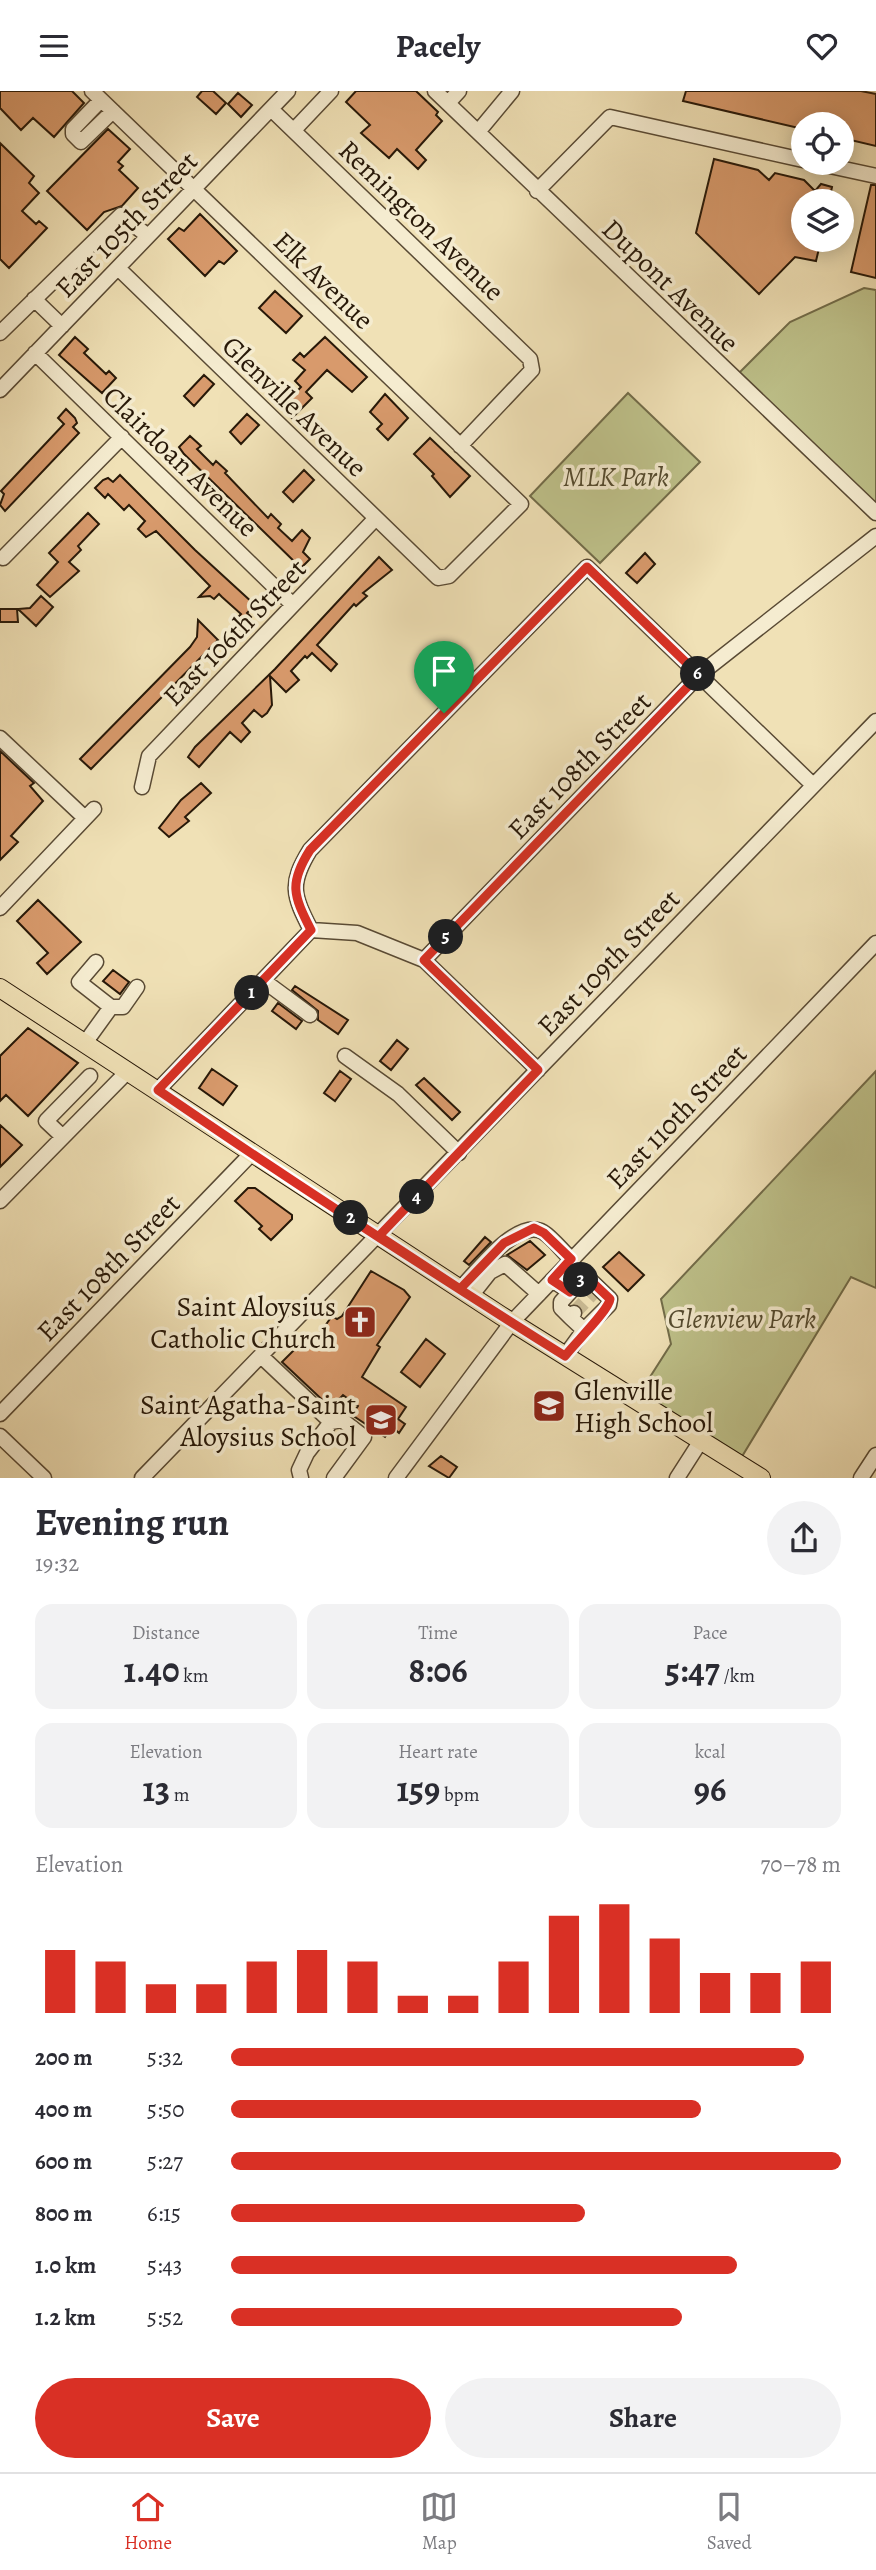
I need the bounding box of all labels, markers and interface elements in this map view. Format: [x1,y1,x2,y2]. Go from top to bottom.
text: Pacely [396,24,480,68]
icon: menu [35,27,73,65]
icon: heart [803,27,841,65]
map controls [791,112,854,252]
button: locate [791,112,854,175]
street label: Remington Avenue [330,132,512,310]
street label: East 105th Street [47,143,206,306]
button: layers [791,189,854,252]
street label: Dupont Avenue [593,211,747,361]
street label: Elk Avenue [265,223,382,338]
street label: Glenville Avenue [213,328,375,486]
street label: Clairdoan Avenue [94,378,266,546]
park label: MLK Park [563,458,669,496]
street label: East 106th Street [155,551,315,715]
pin [414,641,474,713]
icon: arrive [425,652,463,690]
pin: 6 [680,657,716,691]
text: 6 [693,660,702,686]
street label: East 108th Street [499,684,660,848]
street label: East 109th Street [529,881,689,1045]
pin: 5 [428,919,464,955]
text: 5 [441,923,450,949]
pin: 1 [234,975,270,1011]
text: 1 [248,979,255,1005]
street label: East 110th Street [598,1036,756,1197]
pin: 4 [400,1179,434,1215]
text: 4 [412,1183,421,1209]
street label: East 108th Street [28,1186,189,1350]
pin: 2 [334,1201,368,1235]
text: 2 [346,1204,355,1230]
pin: 3 [564,1263,598,1297]
text: 3 [576,1266,585,1292]
place label: Saint Aloysius Catholic Church [150,1288,336,1358]
park label: Glenview Park [668,1300,816,1338]
church icon: Saint Aloysius Catholic Church [341,1303,379,1341]
place label: Glenville High School [574,1372,713,1442]
place label: Saint Agatha-Saint Aloysius School [140,1386,356,1456]
school or university icon: Glenville High School [530,1387,568,1425]
school or university icon: Saint Agatha-Saint Aloysius School [362,1401,400,1439]
text: Evening run [35,1496,229,1548]
button: share [767,1501,841,1575]
text: 19:32 [35,1548,79,1579]
text: Distance [132,1620,200,1646]
text: Time [418,1620,458,1646]
text: Pace [692,1620,728,1646]
text: 1.40 [123,1646,180,1694]
text: 8:06 [408,1646,468,1694]
text: 5:47 [665,1646,720,1694]
text: km [180,1663,209,1689]
text: /km [720,1663,755,1689]
text: Elevation [130,1739,202,1765]
text: Heart rate [398,1739,478,1765]
text: kcal [695,1739,725,1765]
text: 13 [142,1765,170,1813]
text: 159 [397,1765,440,1813]
text: 96 [694,1765,726,1813]
text: m [170,1782,190,1808]
text: bpm [440,1782,479,1808]
text: Elevation [35,1849,123,1880]
text: 70–78 m [761,1849,841,1880]
text: 200 m [35,2042,93,2073]
text: 5:32 [147,2042,183,2073]
text: 400 m [35,2094,92,2125]
text: 5:50 [147,2094,185,2125]
text: 600 m [35,2146,92,2177]
text: 5:27 [147,2146,183,2177]
text: 800 m [35,2198,92,2229]
text: 6:15 [147,2198,181,2229]
text: 1.0 km [35,2250,96,2281]
text: 5:43 [147,2250,182,2281]
text: 1.2 km [35,2302,96,2333]
text: 5:52 [147,2302,183,2333]
button: Save [35,2378,431,2458]
button: Share [445,2378,841,2458]
tab: Home [124,2488,172,2556]
tab: Map [420,2488,458,2556]
tab: Saved [707,2488,752,2556]

